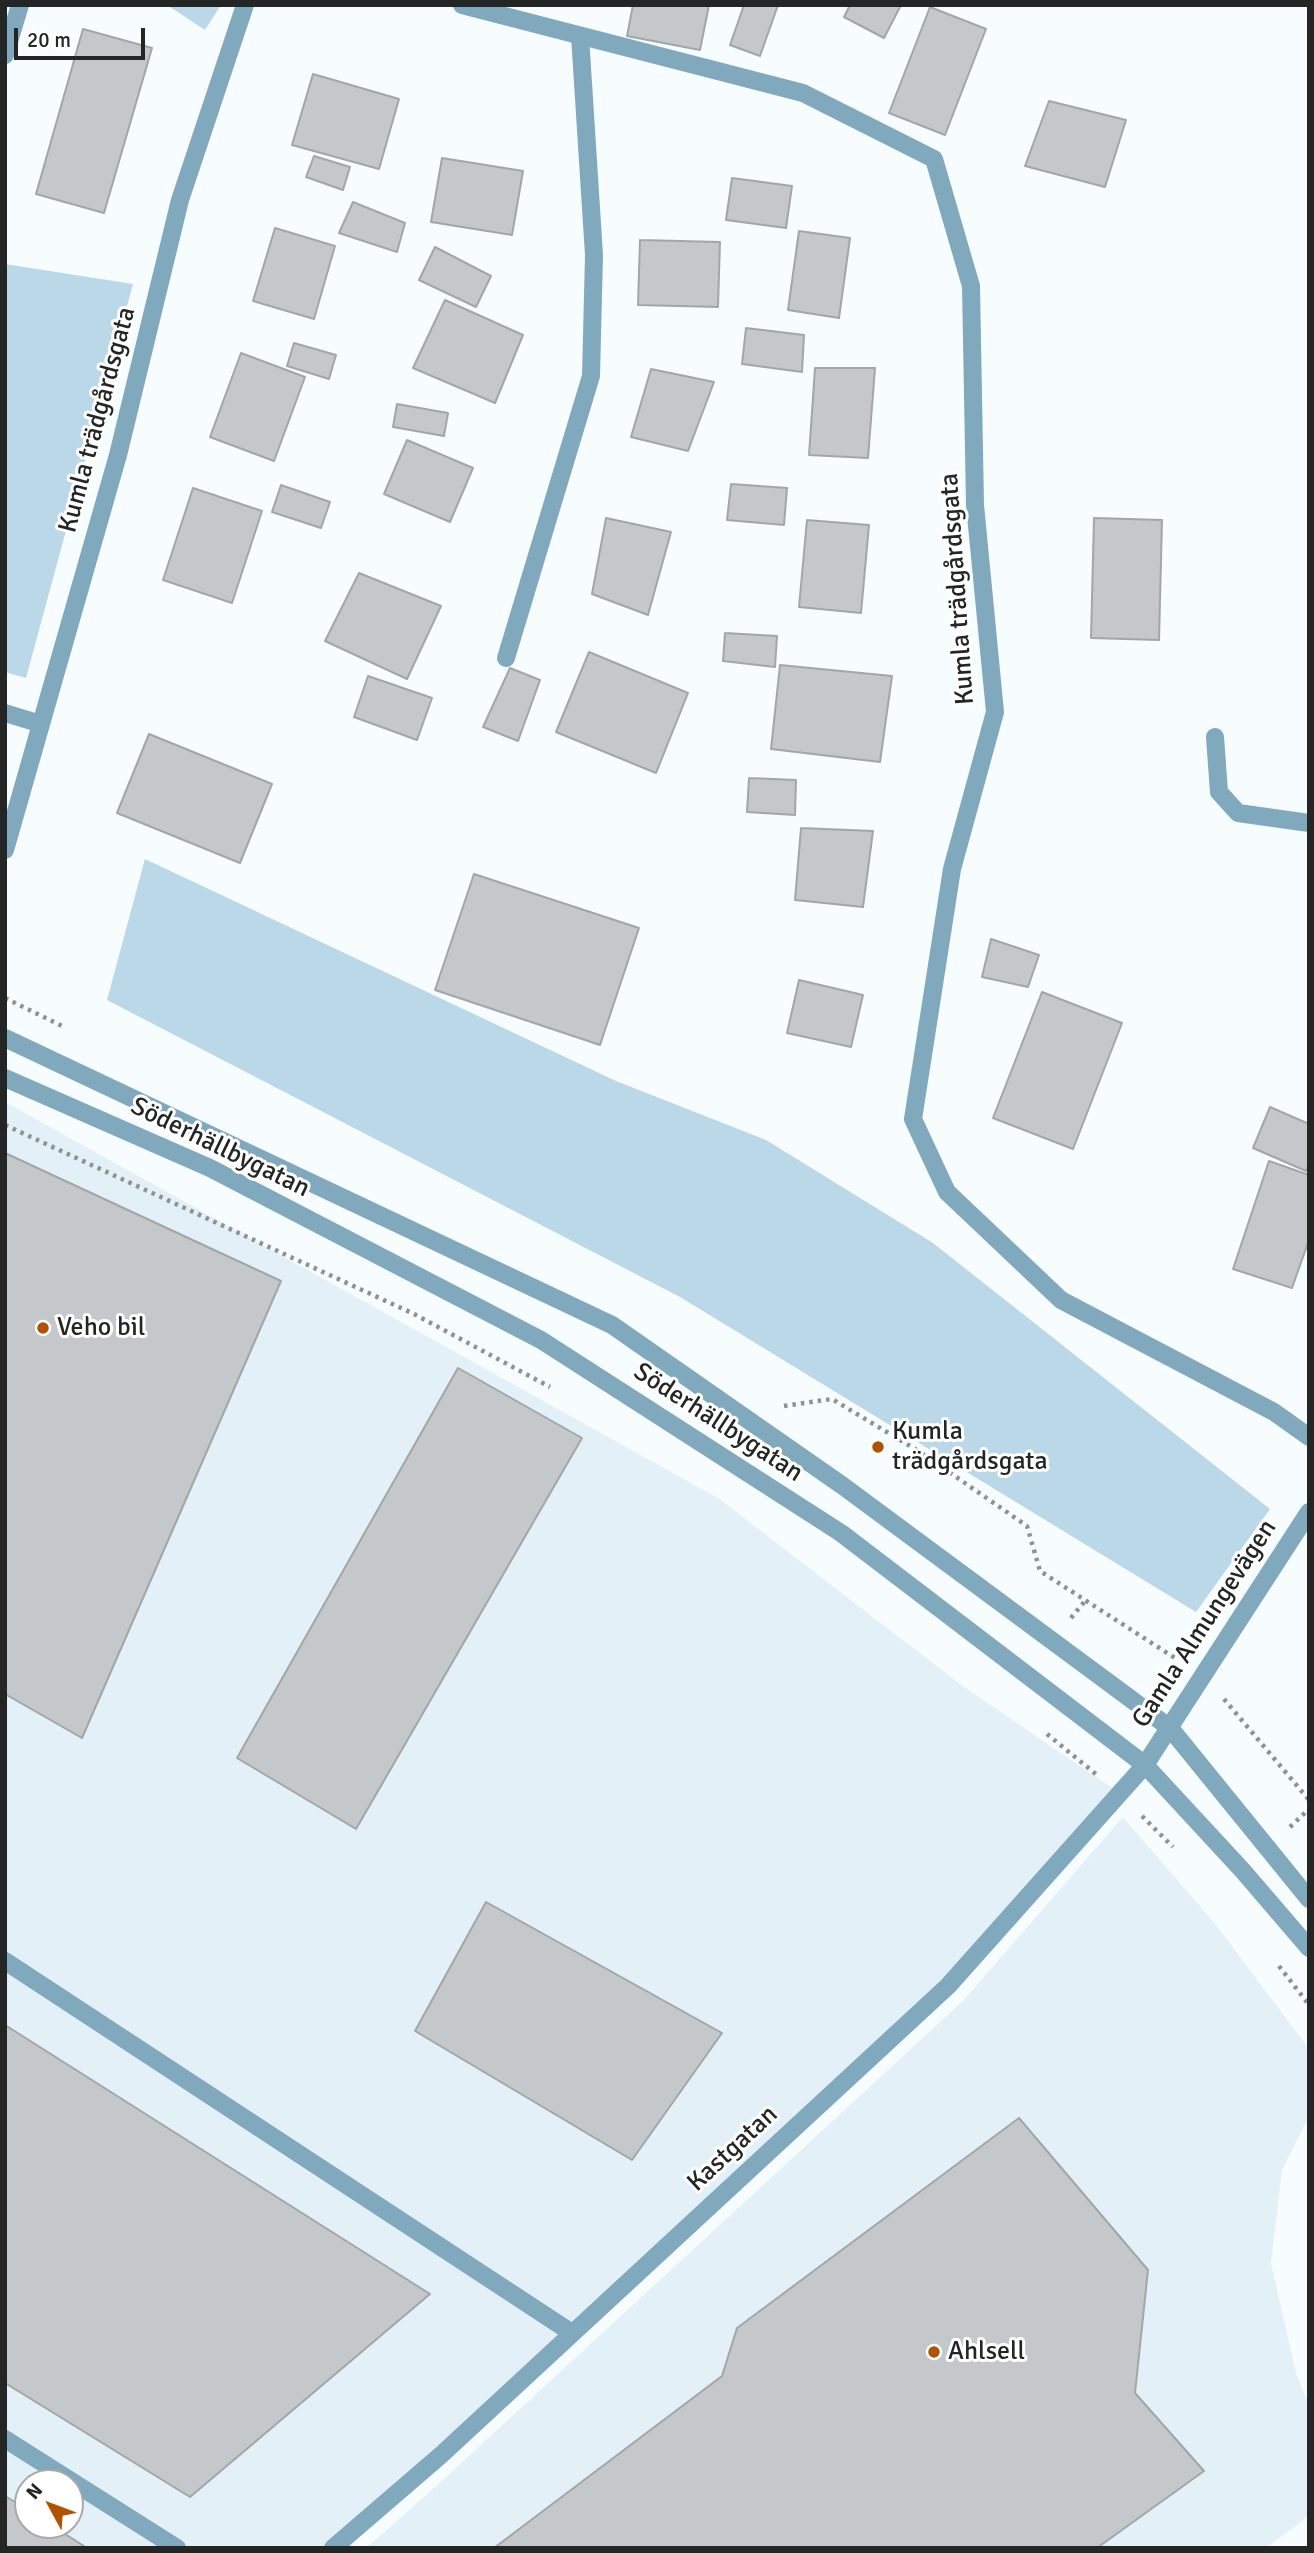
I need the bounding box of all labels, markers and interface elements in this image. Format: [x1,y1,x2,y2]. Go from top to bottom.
scale bar [18,14,149,58]
text: 20 m [27,27,71,53]
street label: Kumla trädgårdsgata [53,304,143,536]
street label: Kumla trädgårdsgata [934,472,982,706]
street label: Söderhällbygatan [125,1091,315,1205]
place label: Veho bil [57,1312,145,1344]
marker: Veho bil [35,1320,51,1336]
street label: Söderhällbygatan [628,1357,808,1489]
place label: Kumla trädgårdsgata [892,1416,1048,1478]
marker: Kumla trädgårdsgata [870,1439,886,1455]
street label: Gamla Almungevägen [1126,1514,1284,1734]
street label: Kastgatan [681,2099,785,2199]
place label: Ahlsell [948,2336,1025,2368]
marker: Ahlsell [926,2344,942,2360]
north arrow [14,2469,84,2539]
text: N [21,2479,48,2504]

